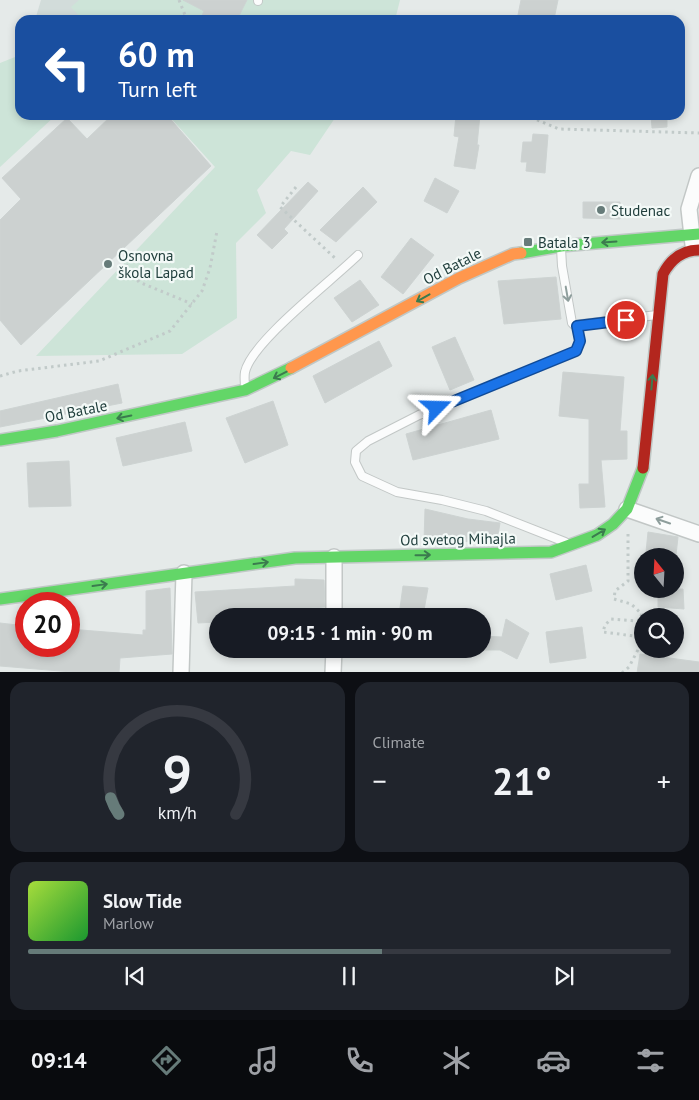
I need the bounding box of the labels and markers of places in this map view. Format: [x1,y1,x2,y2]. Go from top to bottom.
place label: Studenac [611,201,670,220]
marker: Studenac [595,204,607,216]
place label: Batala 3 [538,233,591,252]
marker: Batala 3 [522,236,534,248]
place label: Osnovna škola Lapad [118,246,194,282]
marker: Osnovna škola Lapad [102,258,114,270]
pin [605,299,647,341]

